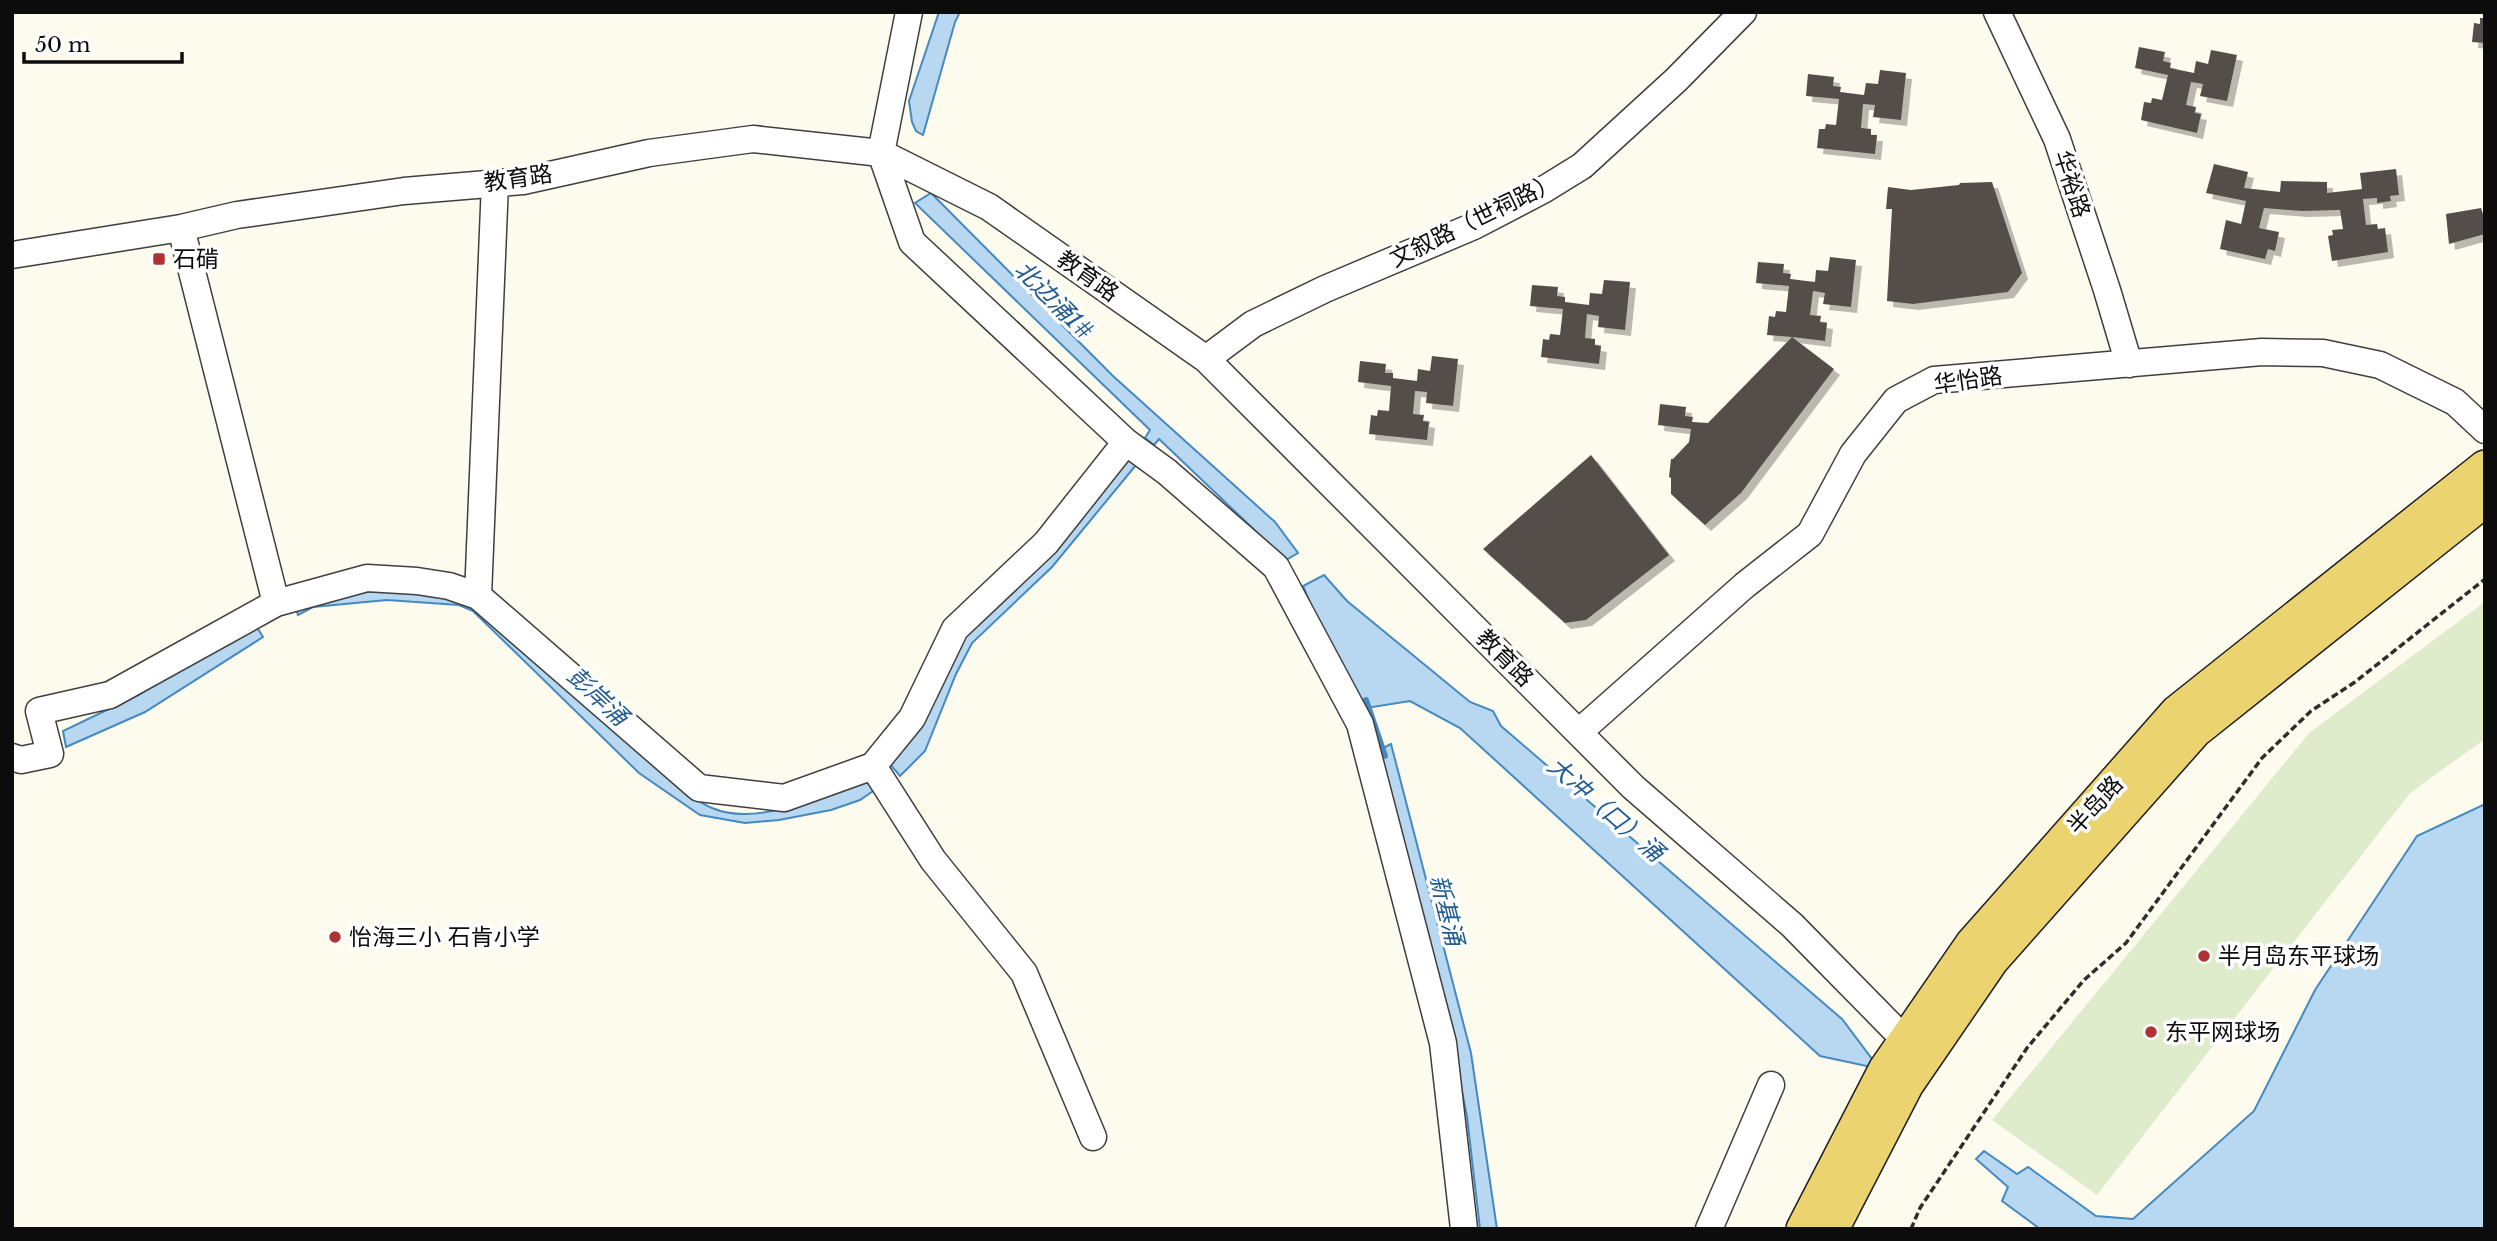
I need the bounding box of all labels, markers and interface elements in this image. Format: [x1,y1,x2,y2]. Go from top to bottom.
scale bar [24,21,182,65]
text: 50 m [35,32,91,58]
street label: 华裕路 [2048,147,2096,221]
street label: 教育路 [482,159,554,197]
street label: 文叙路（世祠路） [1385,167,1563,273]
place label: 石𬒔 [173,245,219,273]
street label: 教育路 [1052,245,1124,307]
marker: 石𬒔 [151,251,167,267]
water label: 北边涌1# [1009,255,1099,345]
street label: 华怡路 [1932,361,2004,399]
street label: 教育路 [1471,624,1539,692]
water label: 彭岸涌 [562,661,636,733]
water label: 大冲（口）涌 [1542,751,1672,869]
street label: 半岛路 [2062,770,2128,840]
water label: 新基涌 [1424,872,1471,951]
place label: 怡海三小 石肯小学 [349,923,540,951]
marker: 怡海三小 石肯小学 [327,929,343,945]
place label: 半月岛东平球场 [2218,942,2379,970]
marker: 半月岛东平球场 [2196,948,2212,964]
place label: 东平网球场 [2165,1018,2280,1046]
marker: 东平网球场 [2143,1024,2159,1040]

